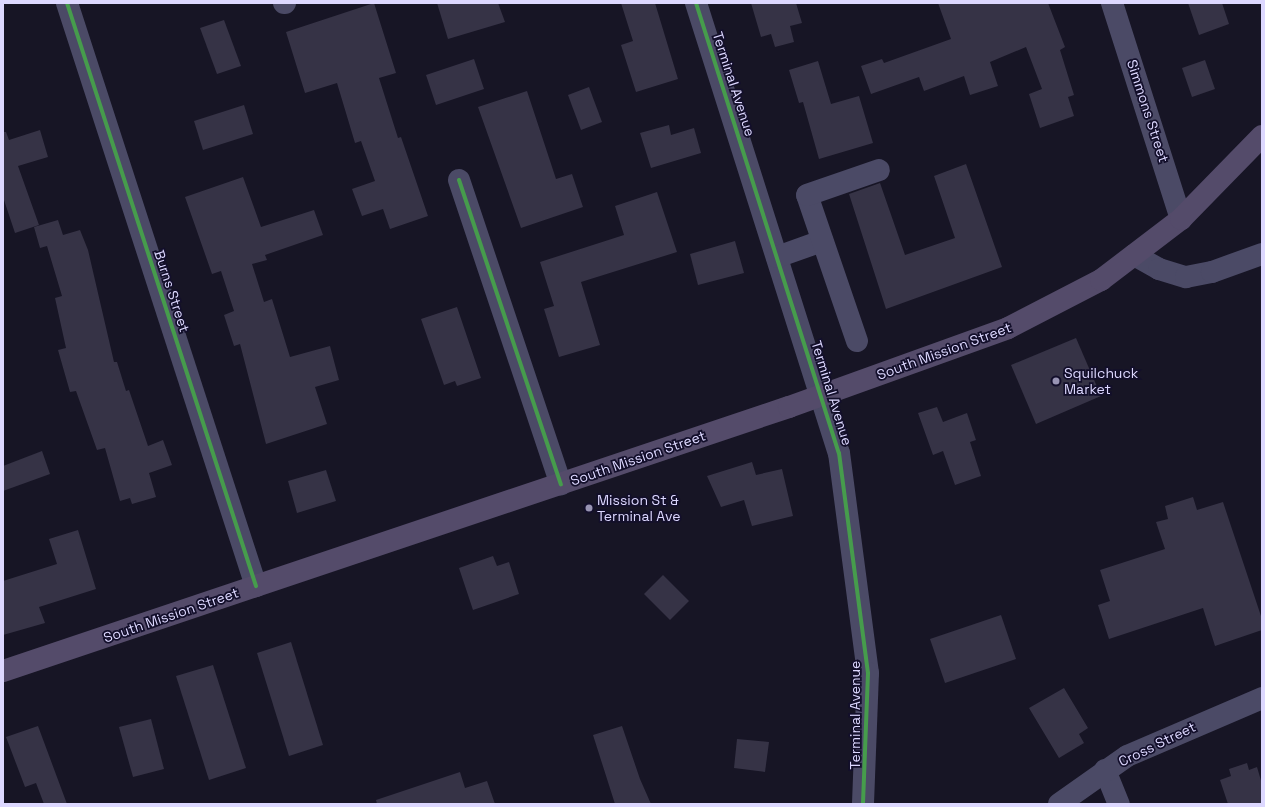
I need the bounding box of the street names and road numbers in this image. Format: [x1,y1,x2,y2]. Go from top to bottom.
street label: Terminal Avenue [709,30,759,138]
street label: Simmons Street [1123,57,1173,165]
street label: Burns Street [151,248,193,334]
street label: South Mission Street [875,319,1013,383]
street label: Terminal Avenue [808,338,856,448]
street label: South Mission Street [568,427,708,489]
street label: South Mission Street [101,584,241,646]
street label: Terminal Avenue [847,661,863,769]
street label: Cross Street [1116,718,1198,770]

